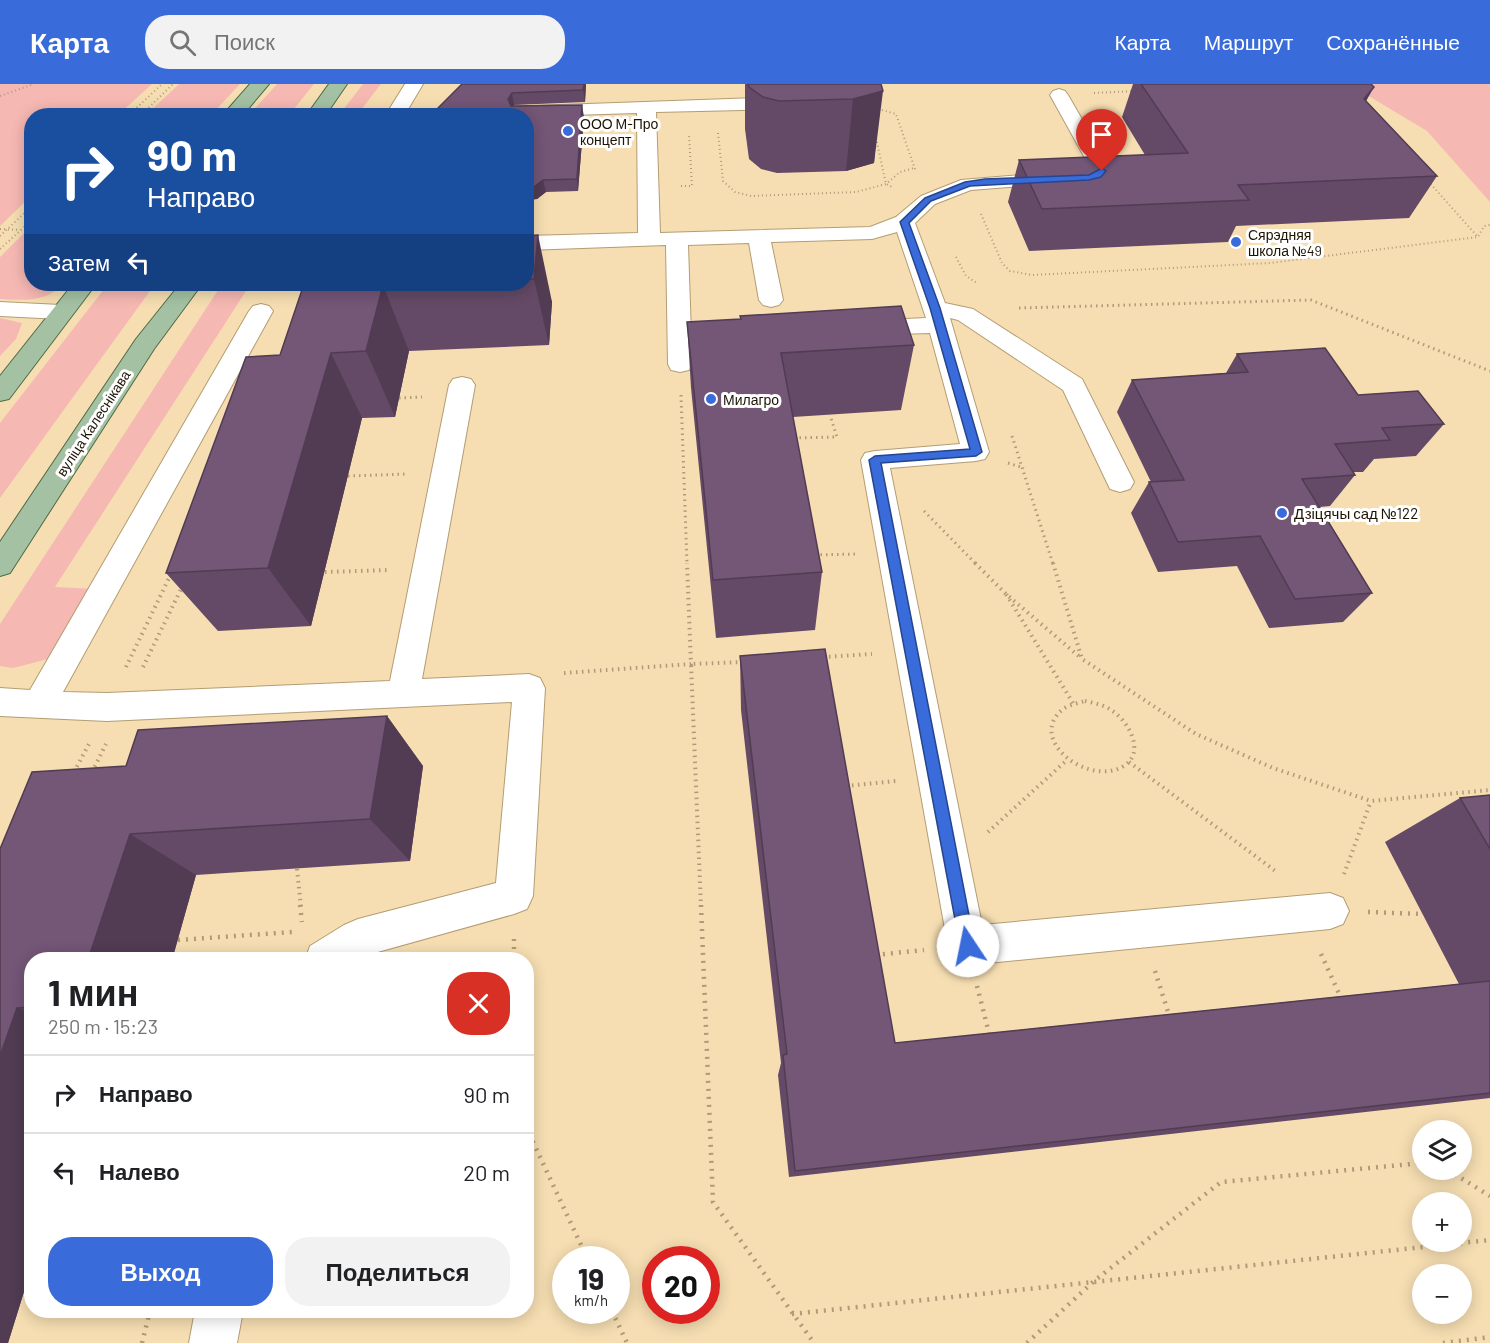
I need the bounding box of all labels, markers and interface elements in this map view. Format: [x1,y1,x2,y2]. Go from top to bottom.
search box [145,15,565,69]
text: Карта [30,25,109,59]
icon: search [166,26,199,59]
text: Поиск [214,28,275,54]
text: Карта [1115,29,1171,54]
text: Маршрут [1204,29,1293,54]
text: Сохранённые [1326,29,1460,54]
pin [1076,109,1127,171]
place label: ООО М-Про концепт [580,115,658,148]
icon: arrive [1085,118,1118,151]
marker: ООО М-Про концепт [561,124,575,138]
text: 90 m [147,129,237,179]
icon: right [48,132,126,210]
text: Направо [147,180,255,212]
place label: Сярэдняя школа №49 [1248,226,1322,259]
marker: Сярэдняя школа №49 [1229,235,1243,249]
icon: left [122,246,155,279]
text: Затем [48,249,110,275]
street label: вуліца Калеснікава [52,367,134,479]
place label: Милагро [723,391,779,408]
marker: Милагро [704,392,718,406]
place label: Дзіцячы сад №122 [1294,504,1418,522]
marker: Дзіцячы сад №122 [1275,506,1289,520]
position arrow [936,914,1000,978]
text: 1 мин [48,970,138,1013]
button: close [447,972,510,1035]
text: 250 m · 15:23 [48,1014,158,1038]
icon: right [48,1078,81,1111]
text: Направо [99,1080,193,1106]
text: 90 m [464,1081,510,1107]
map controls [1412,1120,1472,1324]
button: layers [1412,1120,1472,1180]
icon: left [48,1156,81,1189]
text: Налево [99,1158,180,1184]
text: 20 m [463,1159,510,1185]
button: + [1412,1192,1472,1252]
button: Выход [48,1237,273,1306]
button: Поделиться [285,1237,510,1306]
speed limit sign: 20 [642,1246,720,1324]
text: 19 [578,1260,604,1296]
button: − [1412,1264,1472,1324]
text: km/h [574,1291,608,1309]

